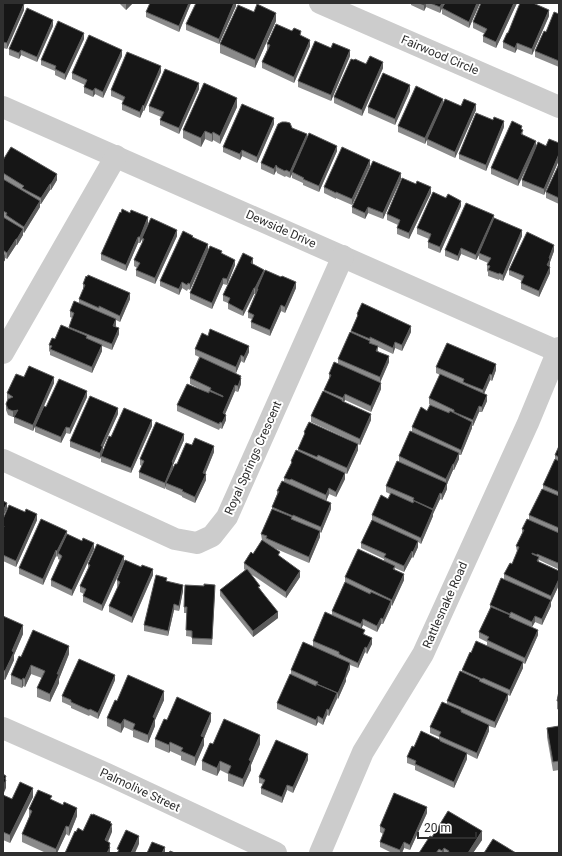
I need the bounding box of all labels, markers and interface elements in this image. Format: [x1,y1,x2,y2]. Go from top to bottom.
street label: Fairwood Circle [399,32,481,78]
street label: Dewside Drive [244,207,318,251]
street label: Royal Springs Crescent [222,399,284,517]
street label: Rattlesnake Road [420,560,470,650]
street label: Palmolive Street [98,765,182,815]
scale bar [418,814,476,840]
text: 20 m [424,821,451,835]

